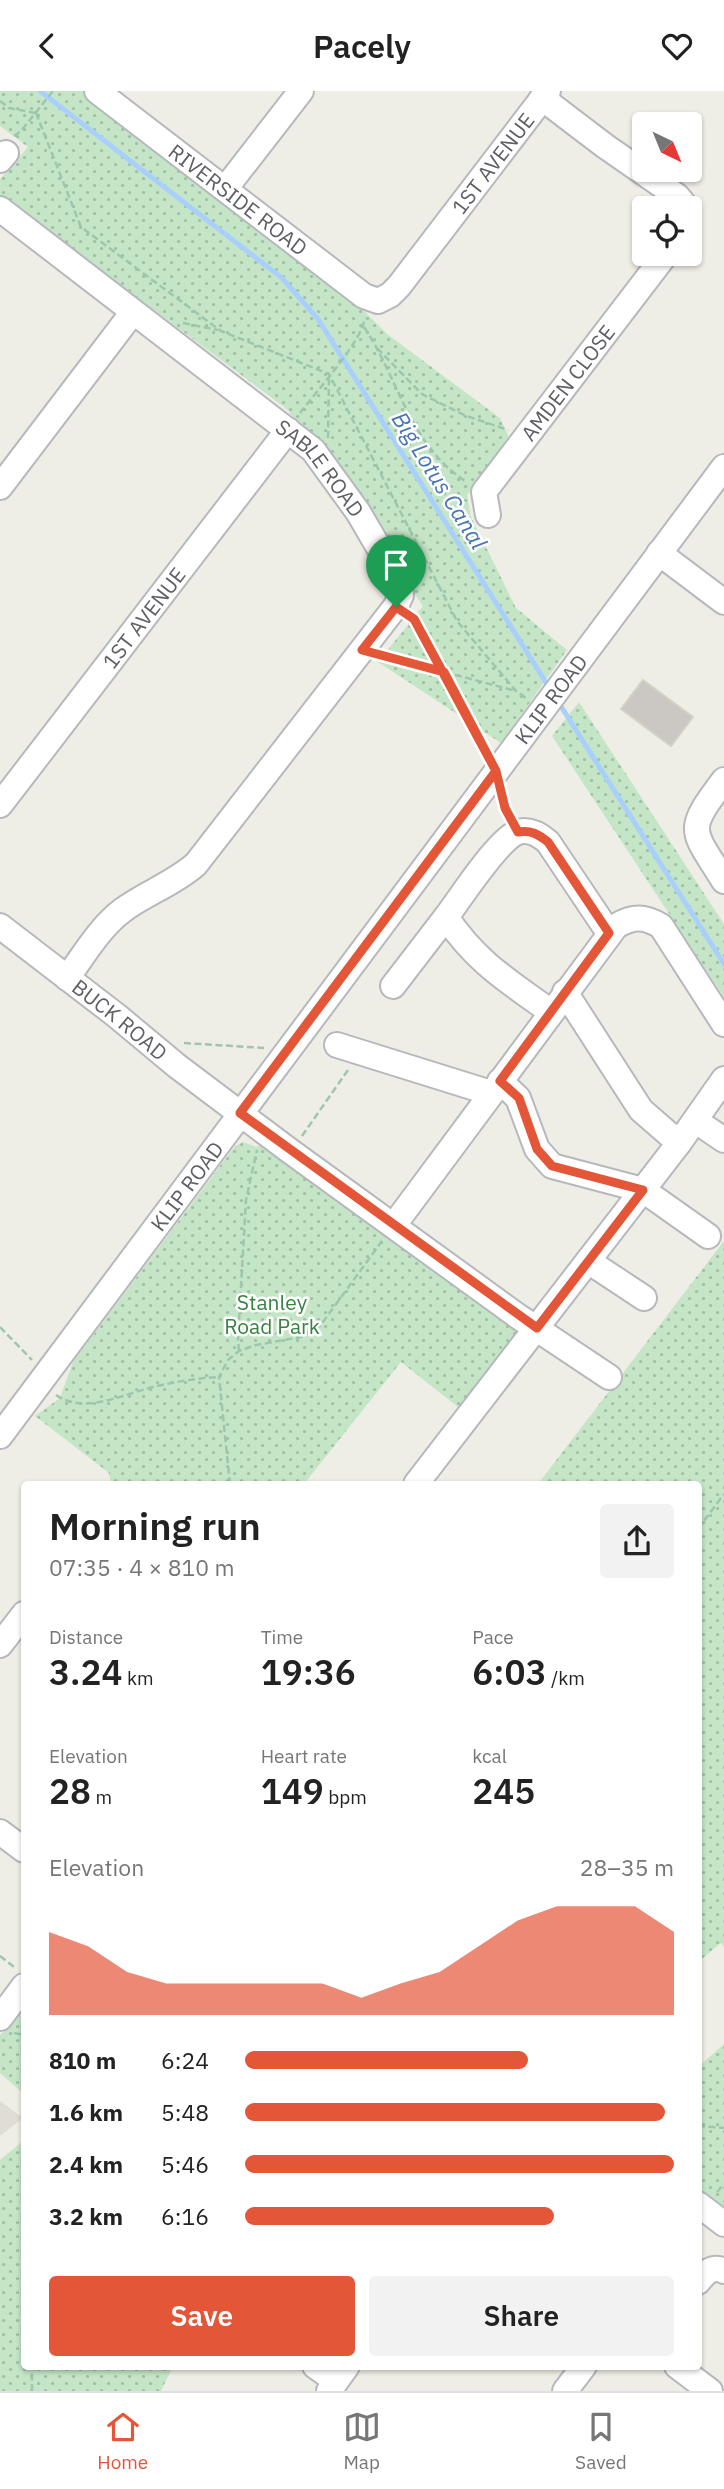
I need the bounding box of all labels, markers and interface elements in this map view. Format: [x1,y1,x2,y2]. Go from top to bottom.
text: Pacely [313,25,411,67]
icon: back [28,27,66,65]
icon: heart [658,27,696,65]
street label: 1ST AVENUE [445,107,540,220]
north arrow [632,112,702,182]
map controls [632,112,702,266]
street label: RIVERSIDE ROAD [163,137,313,262]
button: locate [632,196,702,266]
street label: AMDEN CLOSE [514,319,621,446]
water label: Big Lotus Canal [386,405,495,555]
street label: SABLE ROAD [270,413,371,522]
pin [366,535,426,607]
icon: arrive [377,546,415,584]
street label: 1ST AVENUE [96,561,192,674]
street label: KLIP ROAD [508,648,593,750]
street label: BUCK ROAD [66,973,173,1066]
street label: KLIP ROAD [144,1135,229,1237]
park label: Stanley Road Park [224,1288,320,1340]
text: Morning run [49,1501,261,1550]
button: share [600,1504,674,1578]
text: 07:35 · 4 × 810 m [49,1552,235,1582]
text: Distance [49,1625,123,1649]
text: Time [261,1625,303,1649]
text: Pace [472,1625,514,1649]
text: 3.24 [49,1649,122,1695]
text: 19:36 [261,1649,356,1695]
text: 6:03 [472,1649,547,1695]
text: km [122,1666,154,1690]
text: /km [547,1666,585,1690]
text: Elevation [49,1744,128,1768]
text: Heart rate [261,1744,347,1768]
text: kcal [472,1744,507,1768]
text: 28 [49,1768,91,1814]
text: 149 [261,1768,324,1814]
text: 245 [472,1768,535,1814]
text: m [91,1785,112,1809]
text: bpm [324,1785,367,1809]
text: Elevation [49,1852,144,1882]
text: 28–35 m [580,1852,674,1882]
text: 810 m [49,2045,116,2075]
text: 6:24 [161,2045,209,2075]
text: 1.6 km [49,2097,123,2127]
text: 5:48 [161,2097,209,2127]
text: 2.4 km [49,2149,123,2179]
text: 5:46 [161,2149,209,2179]
text: 3.2 km [49,2201,123,2231]
text: 6:16 [161,2201,209,2231]
button: Save [49,2276,355,2356]
button: Share [369,2276,674,2356]
tab: Home [97,2408,148,2474]
tab: Map [343,2408,381,2474]
tab: Saved [575,2408,627,2474]

